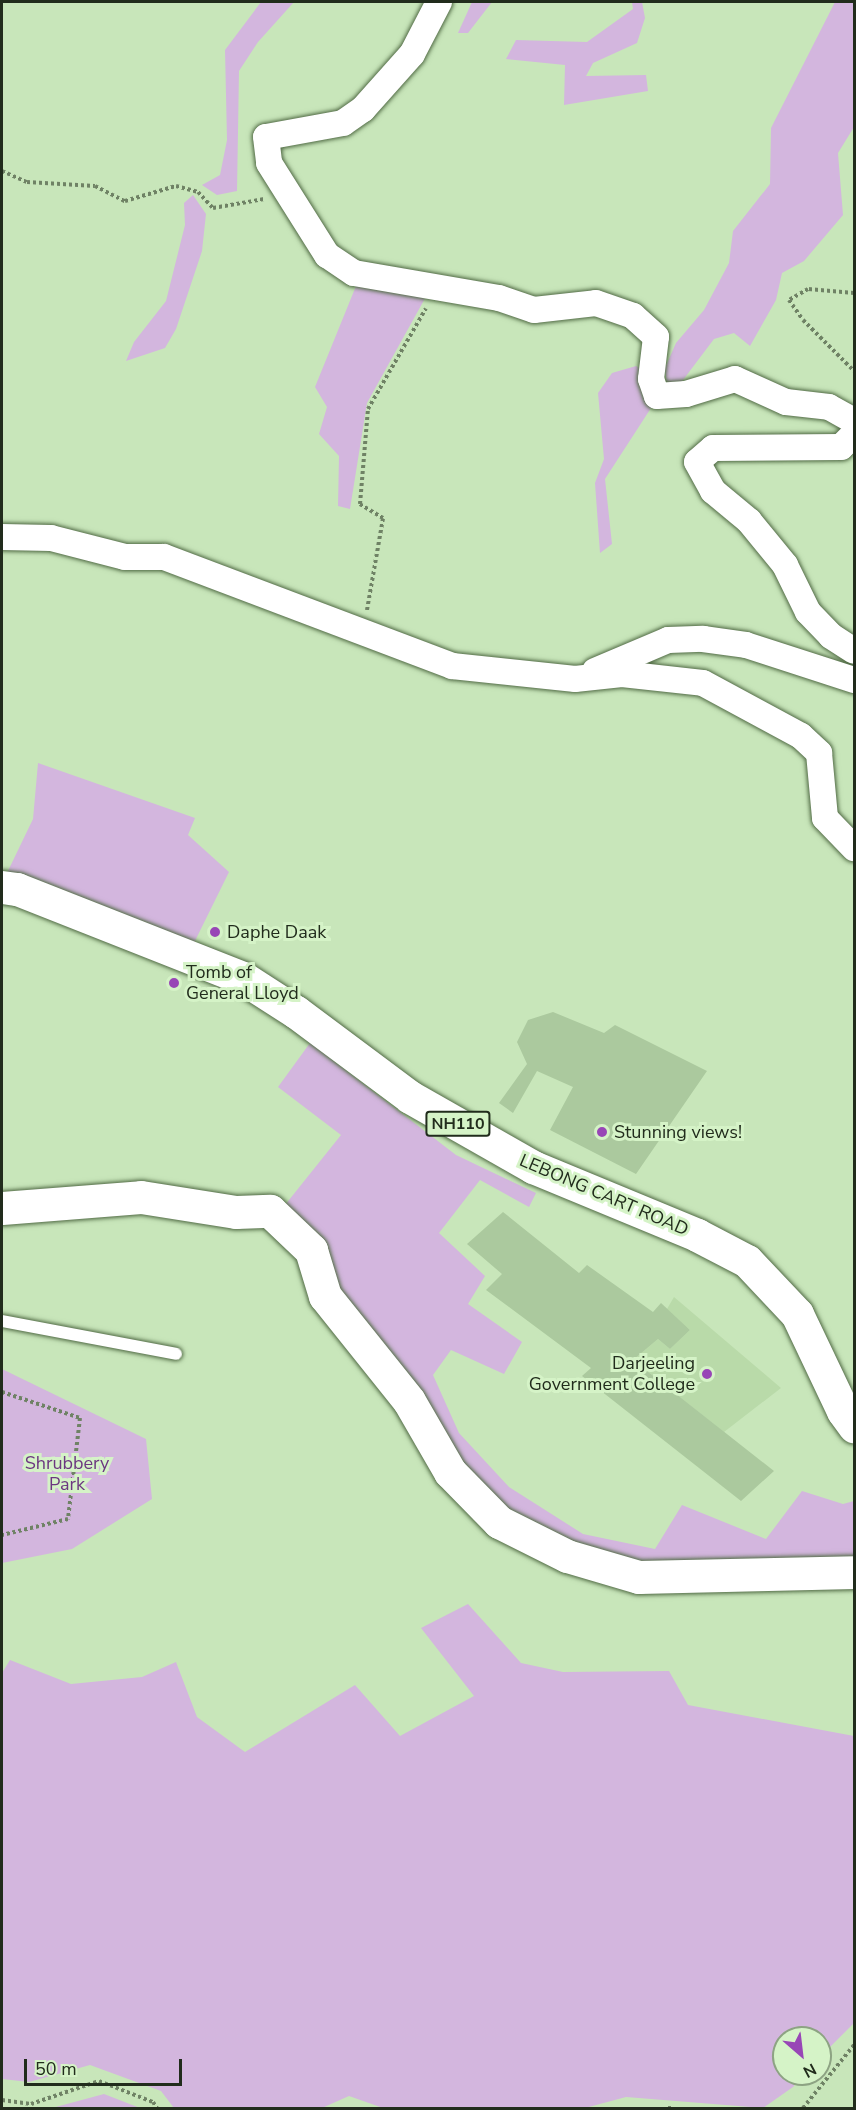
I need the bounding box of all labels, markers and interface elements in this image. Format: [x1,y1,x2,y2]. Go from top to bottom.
place label: Daphe Daak [227,921,326,943]
marker: Daphe Daak [208,925,222,939]
place label: Tomb of General Lloyd [186,962,299,1004]
marker: Tomb of General Lloyd [167,976,181,990]
road number: NH110 [425,1111,491,1137]
place label: Stunning views! [614,1121,742,1143]
marker: Stunning views! [595,1125,609,1139]
street label: LEBONG CART ROAD [516,1150,692,1240]
place label: Darjeeling Government College [529,1353,695,1396]
marker: Darjeeling Government College [700,1367,714,1381]
park label: Shrubbery Park [25,1453,109,1496]
north arrow [772,2026,832,2086]
scale bar [27,2047,184,2085]
text: 50 m [35,2057,77,2081]
text: N [799,2058,820,2083]

